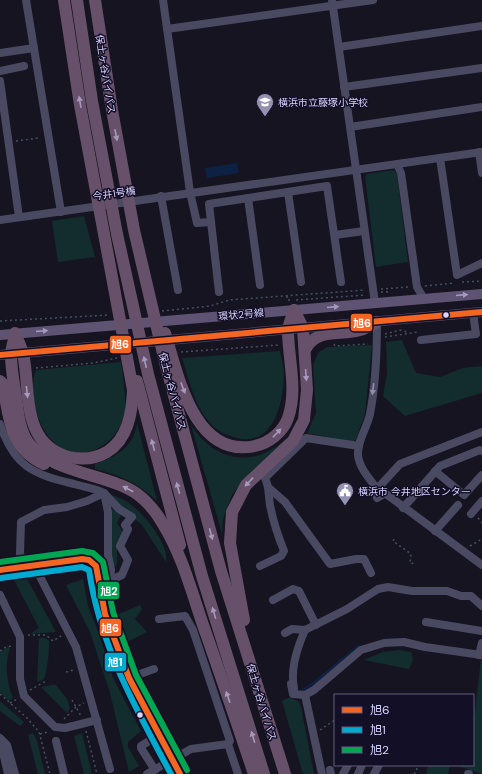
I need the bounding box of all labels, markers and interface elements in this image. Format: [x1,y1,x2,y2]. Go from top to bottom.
street label: 保土ヶ谷バイパス [93,34,118,115]
school or university icon: 横浜市立藤塚小学校 [255,92,275,117]
one-way arrow [76,95,82,108]
place label: 横浜市立藤塚小学校 [278,96,368,109]
one-way arrow [114,129,120,141]
street label: 今井1号橋 [92,184,136,203]
one-way arrow [456,292,468,299]
one-way arrow [327,303,339,310]
street label: 環状2号線 [218,306,264,323]
unlabelled marker [441,310,451,320]
line badge: 旭6 [350,313,373,332]
text: 旭6 [353,316,371,330]
one-way arrow [36,328,48,335]
line badge: 旭6 [109,335,132,354]
text: 旭6 [111,337,129,351]
street label: 保土ヶ谷バイパス [156,351,189,431]
one-way arrow [142,356,148,368]
one-way arrow [303,369,310,381]
one-way arrow [181,382,187,394]
one-way arrow [370,383,377,395]
one-way arrow [24,386,30,398]
one-way arrow [272,428,282,438]
one-way arrow [150,439,156,451]
one-way arrow [245,477,254,487]
public building icon: 横浜市 今井地区センター [335,481,355,506]
one-way arrow [175,482,181,494]
place label: 横浜市 今井地区センター [358,485,471,498]
one-way arrow [122,486,134,492]
one-way arrow [209,528,215,540]
line badge: 旭2 [97,581,120,600]
text: 旭2 [100,584,118,598]
one-way arrow [211,606,217,618]
line badge: 旭6 [99,618,122,637]
text: 旭6 [101,621,119,635]
line badge: 旭1 [104,652,127,672]
text: 旭1 [107,655,123,669]
street label: 保土ヶ谷バイパス [244,662,279,742]
one-way arrow [225,691,231,703]
legend [334,694,474,766]
text: 旭6 [370,702,390,718]
unlabelled marker [135,710,145,720]
text: 旭1 [370,722,386,738]
one-way arrow [249,730,255,742]
text: 旭2 [370,742,389,758]

